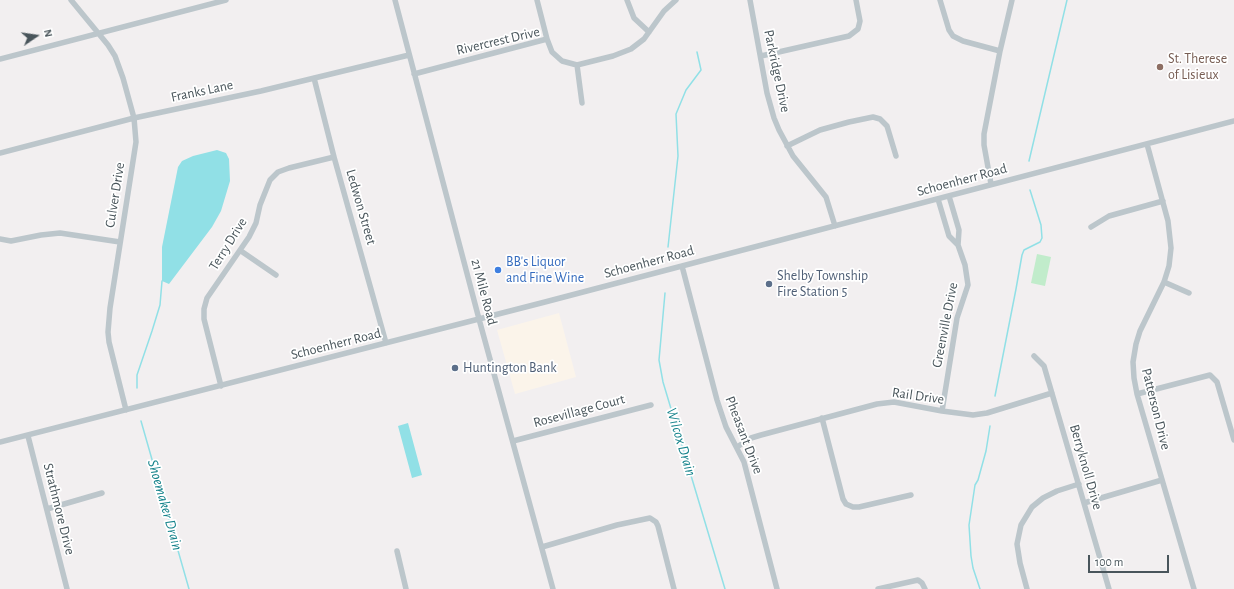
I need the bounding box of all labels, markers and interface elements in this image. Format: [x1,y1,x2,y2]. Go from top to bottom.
north arrow [16,16,56,56]
street label: Rivercrest Drive [455,23,541,59]
text: N [42,28,54,38]
street label: Parkridge Drive [760,28,794,114]
place label: St. Therese of Lisieux [1168,51,1227,84]
marker: St. Therese of Lisieux [1155,62,1165,72]
street label: Franks Lane [169,76,235,106]
street label: Schoenherr Road [915,160,1009,200]
street label: Culver Drive [102,161,128,229]
street label: Ledwon Street [342,167,380,247]
street label: Terry Drive [205,215,251,273]
street label: Schoenherr Road [602,242,696,282]
place label: BB's Liquor and Fine Wine [506,254,584,286]
street label: 21 Mile Road [467,257,501,327]
marker: BB's Liquor and Fine Wine [493,265,503,275]
place label: Shelby Township Fire Station 5 [777,268,868,300]
marker: Shelby Township Fire Station 5 [764,279,774,289]
street label: Greenville Drive [928,281,962,369]
street label: Schoenherr Road [289,325,383,363]
place label: Huntington Bank [463,360,557,376]
marker: Huntington Bank [450,363,460,373]
street label: Patterson Drive [1138,366,1174,452]
street label: Rail Drive [891,384,945,408]
street label: Rosevillage Court [531,391,627,431]
street label: Pheasant Drive [721,394,767,476]
water label: Wilcox Drain [662,406,700,478]
street label: Berryknoll Drive [1066,422,1106,512]
water label: Shoemaker Drain [143,458,187,552]
street label: Strathmore Drive [39,461,79,557]
scale bar [1090,547,1171,573]
text: 100 m [1095,556,1123,568]

